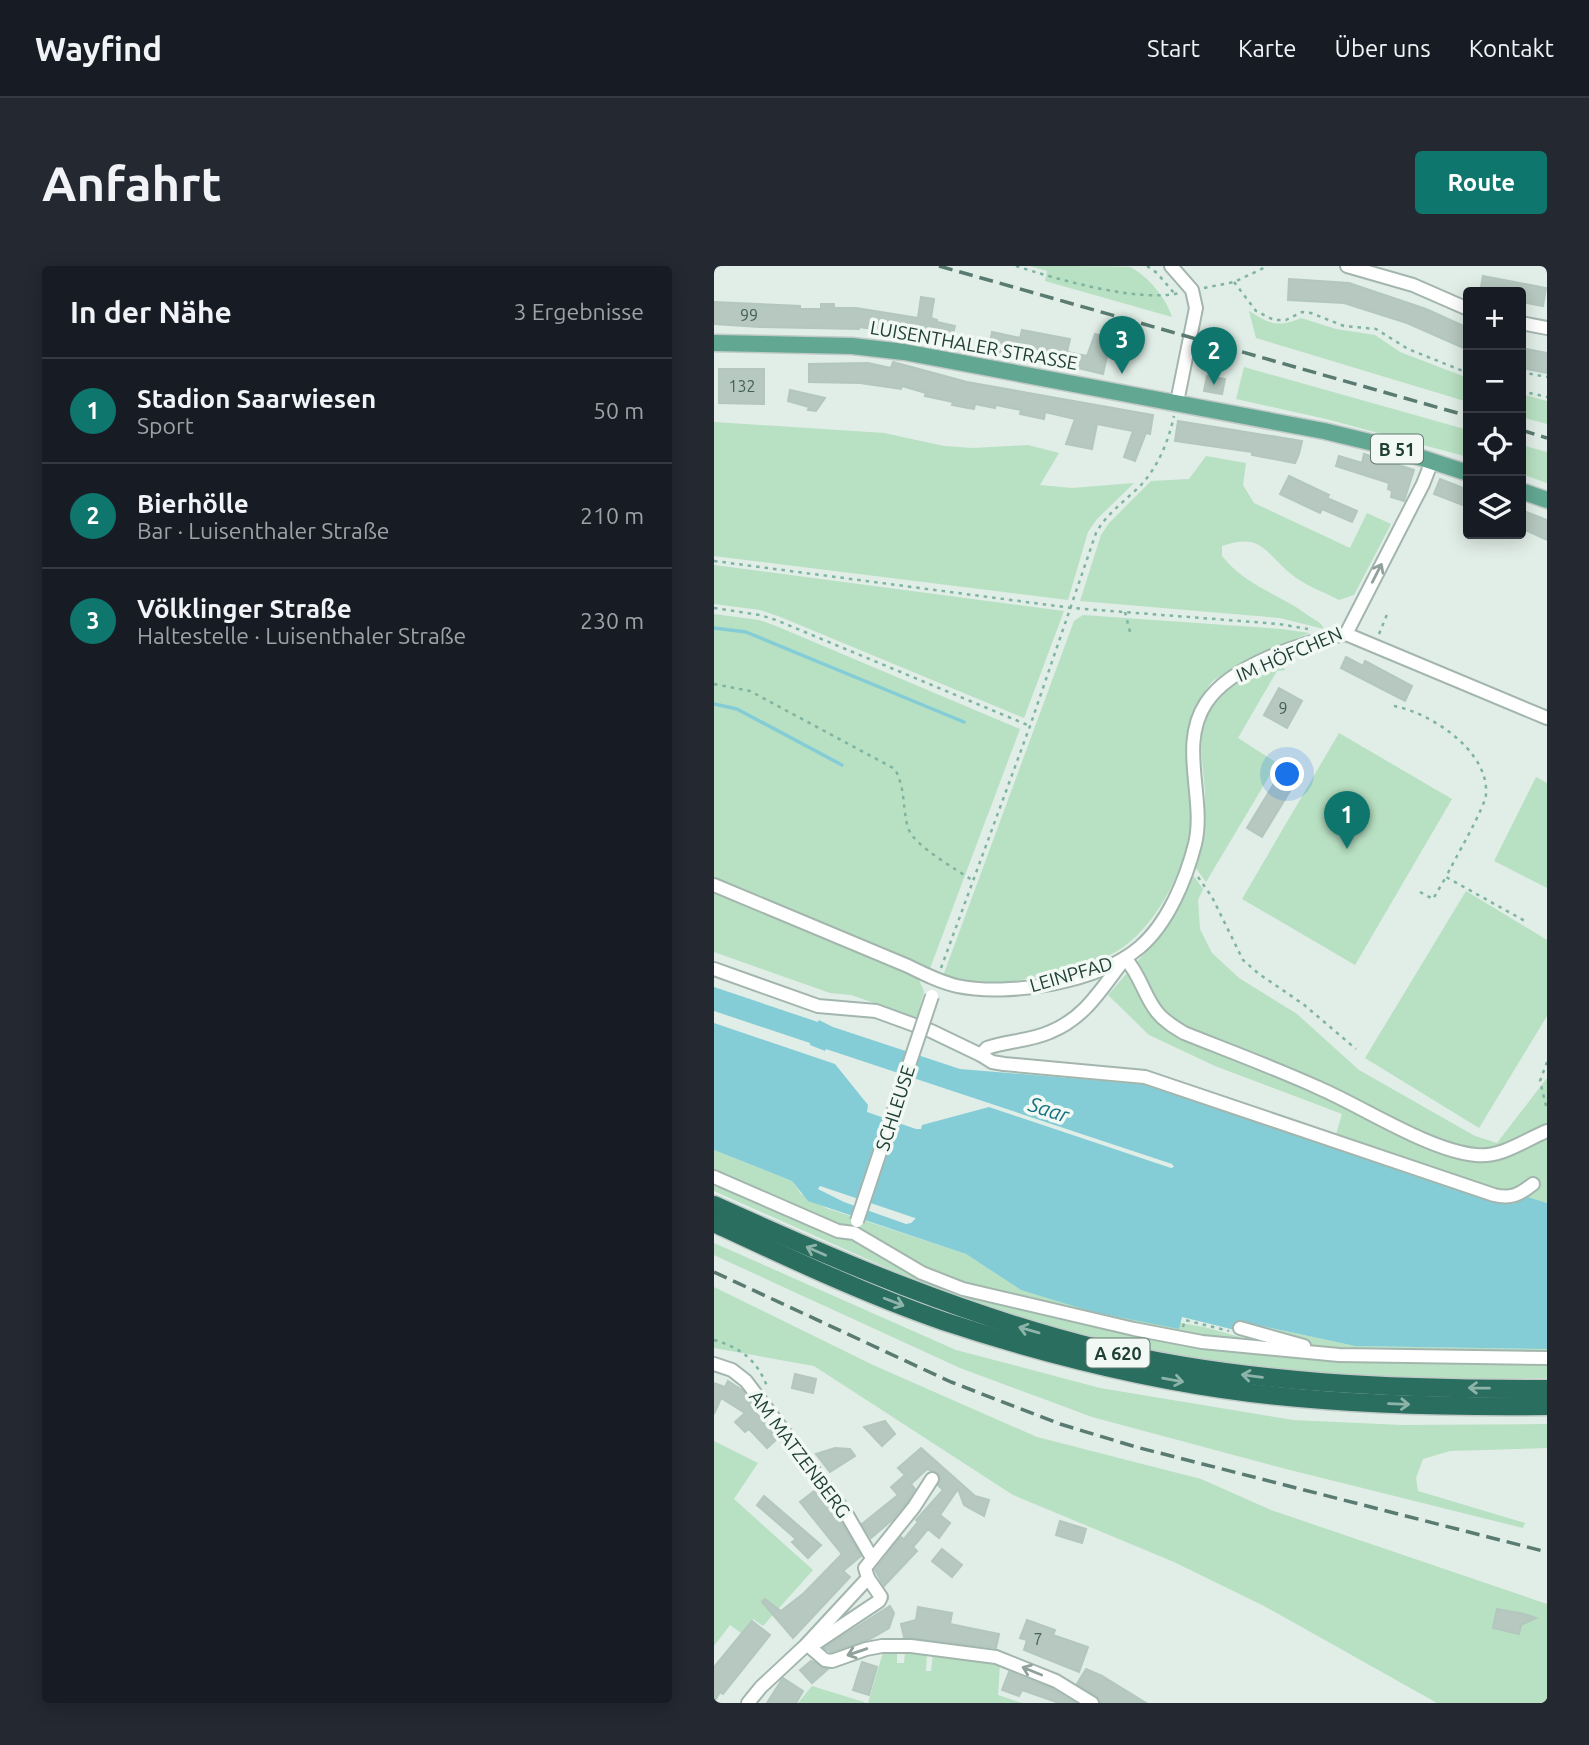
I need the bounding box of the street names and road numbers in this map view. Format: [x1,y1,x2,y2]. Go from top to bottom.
street label: LUISENTHALER STRASSE [869,316,1079,374]
road number: B 51 [1371,434,1423,464]
street label: IM HÖFCHEN [1233,622,1345,686]
street label: LEINPFAD [1027,952,1115,996]
street label: SCHLEUSE [871,1062,919,1154]
road number: A 620 [1086,1338,1150,1368]
street label: AM MATZENBERG [745,1386,855,1522]

